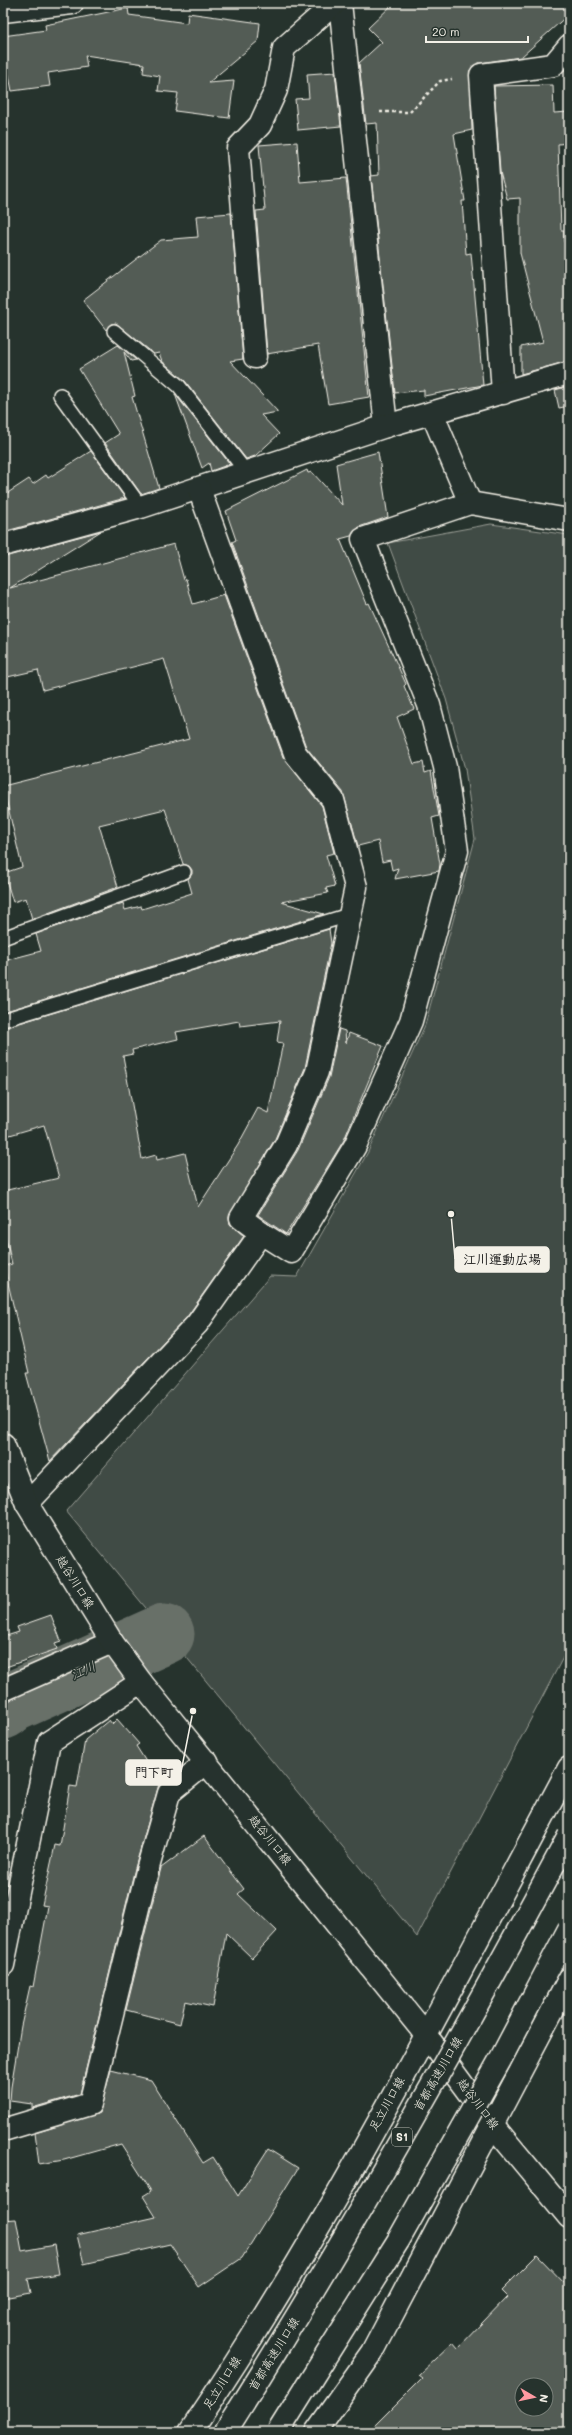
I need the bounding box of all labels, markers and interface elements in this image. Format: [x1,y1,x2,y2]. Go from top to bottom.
scale bar [426,18,528,44]
text: 20 m [432,23,460,39]
callout: 江川運動広場 [455,1247,549,1272]
text: 江川運動広場 [463,1250,541,1267]
street label: 越谷川口線 [53,1552,99,1611]
water label: 江川 [67,1656,98,1683]
callout: 門下町 [126,1760,181,1785]
text: 門下町 [134,1763,174,1780]
street label: 越谷川口線 [246,1811,296,1868]
street label: 首都高速川口線 [409,2033,465,2114]
street label: 足立川口線 [365,2073,408,2134]
street label: 越谷川口線 [454,2075,503,2132]
road number: S1 [392,2128,412,2146]
street label: 首都高速川口線 [244,2314,302,2393]
street label: 足立川口線 [198,2353,244,2412]
north arrow [514,2377,554,2417]
text: N [536,2393,552,2404]

